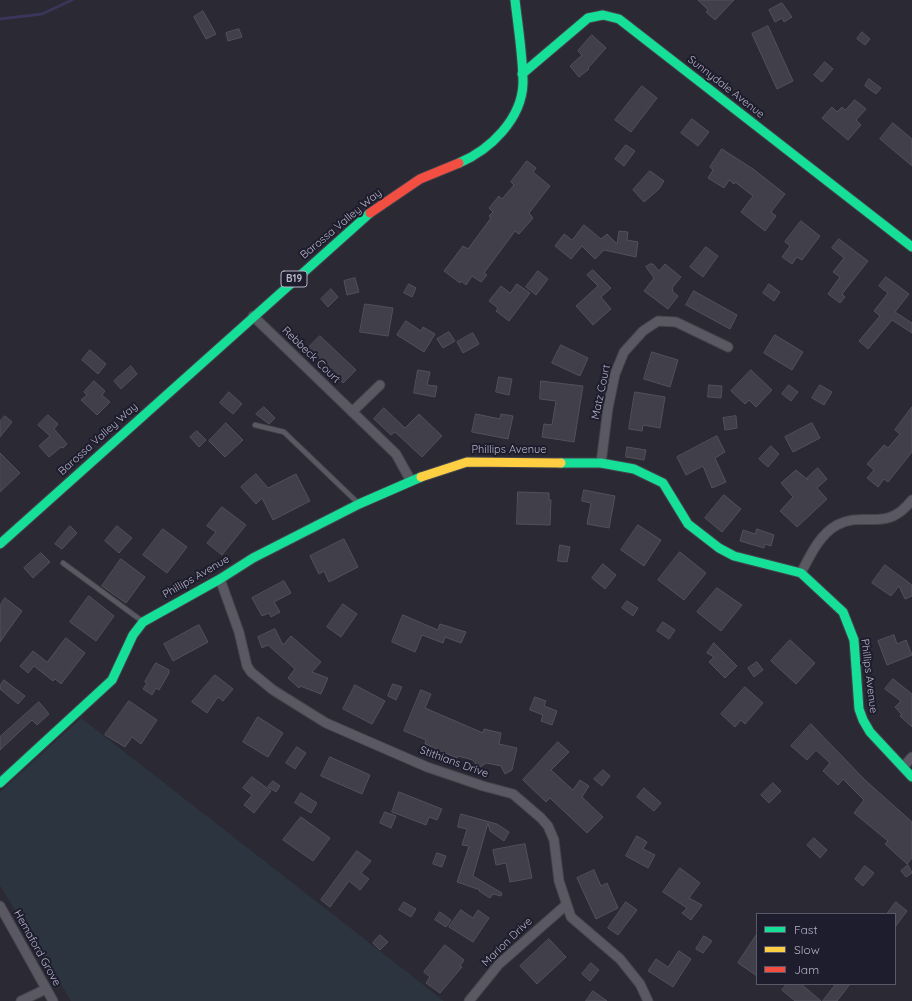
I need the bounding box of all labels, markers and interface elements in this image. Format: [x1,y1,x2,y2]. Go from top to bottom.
street label: Sunnydale Avenue [685,53,767,121]
street label: Barossa Valley Way [298,186,384,262]
road number: B19 [281,271,307,287]
street label: Rebbeck Court [279,324,343,386]
street label: Matz Court [589,363,613,421]
street label: Barossa Valley Way [56,400,140,478]
street label: Phillips Avenue [471,443,547,457]
street label: Phillips Avenue [160,553,232,601]
street label: Phillips Avenue [858,638,880,714]
street label: Stithians Drive [418,743,490,781]
street label: Hemaford Grove [11,908,63,988]
legend [756,913,896,985]
street label: Marion Drive [479,915,535,969]
text: Fast [794,922,818,937]
text: Slow [794,942,820,957]
text: Jam [794,962,819,977]

